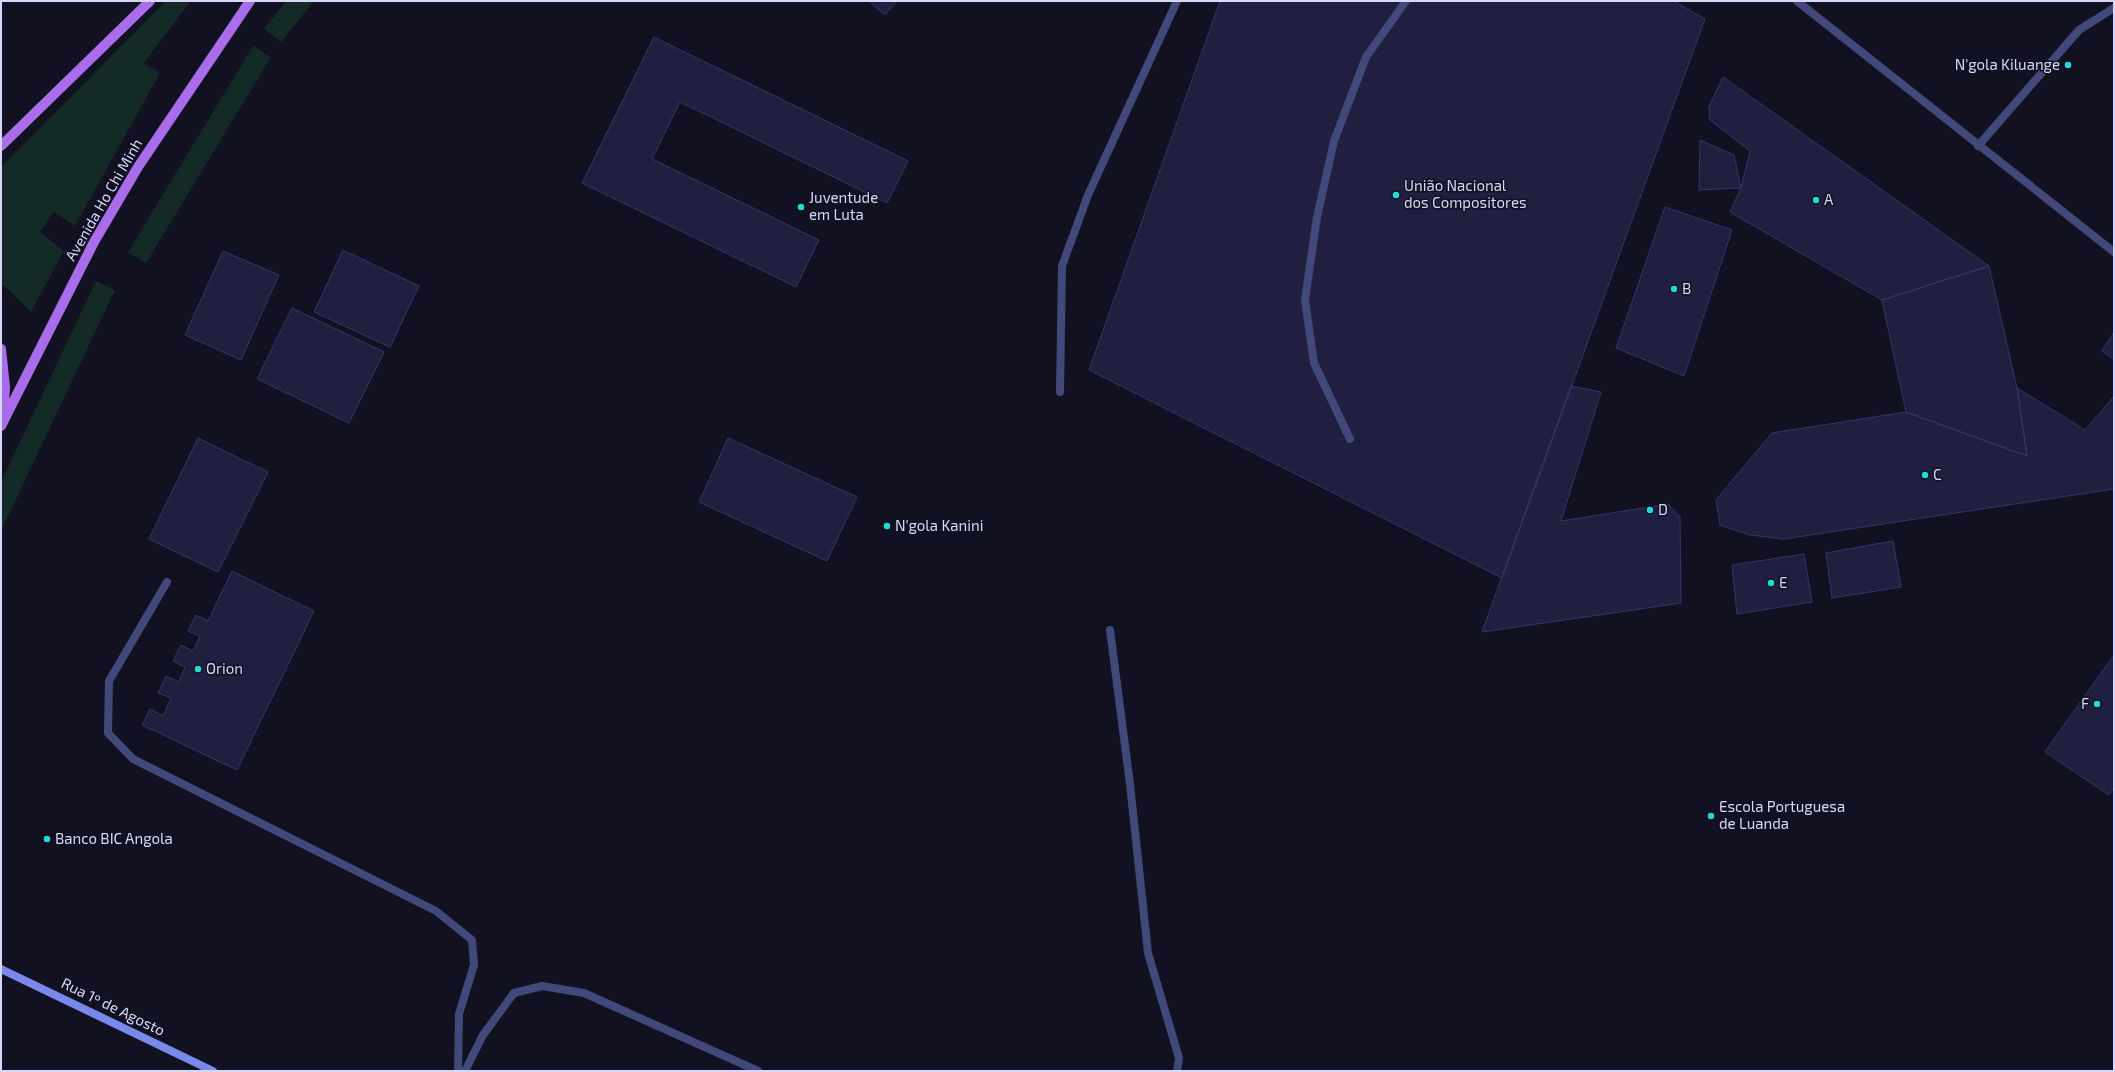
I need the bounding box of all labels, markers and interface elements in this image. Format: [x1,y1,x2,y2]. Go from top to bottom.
place label: N'gola Kiluange [1955,55,2060,73]
marker: N'gola Kiluange [2063,60,2073,70]
street label: Avenida Ho Chi Minh [61,135,145,264]
place label: União Nacional dos Compositores [1404,176,1527,211]
place label: Juventude em Luta [809,188,878,223]
marker: União Nacional dos Compositores [1391,190,1401,200]
place label: A [1824,190,1834,208]
marker: A [1811,195,1821,205]
marker: Juventude em Luta [796,202,806,212]
place label: B [1682,279,1691,297]
marker: B [1669,284,1679,294]
place label: C [1933,465,1942,483]
marker: C [1920,470,1930,480]
place label: D [1658,500,1668,518]
marker: D [1645,505,1655,515]
place label: N'gola Kanini [895,516,983,534]
marker: N'gola Kanini [882,521,892,531]
place label: E [1779,573,1787,591]
marker: E [1766,578,1776,588]
place label: Orion [206,659,243,677]
marker: Orion [193,664,203,674]
place label: F [2081,694,2089,712]
marker: F [2092,699,2102,709]
place label: Escola Portuguesa de Luanda [1719,797,1845,832]
marker: Escola Portuguesa de Luanda [1706,811,1716,821]
place label: Banco BIC Angola [55,829,173,847]
marker: Banco BIC Angola [42,834,52,844]
street label: Rua 1º de Agosto [59,973,168,1039]

